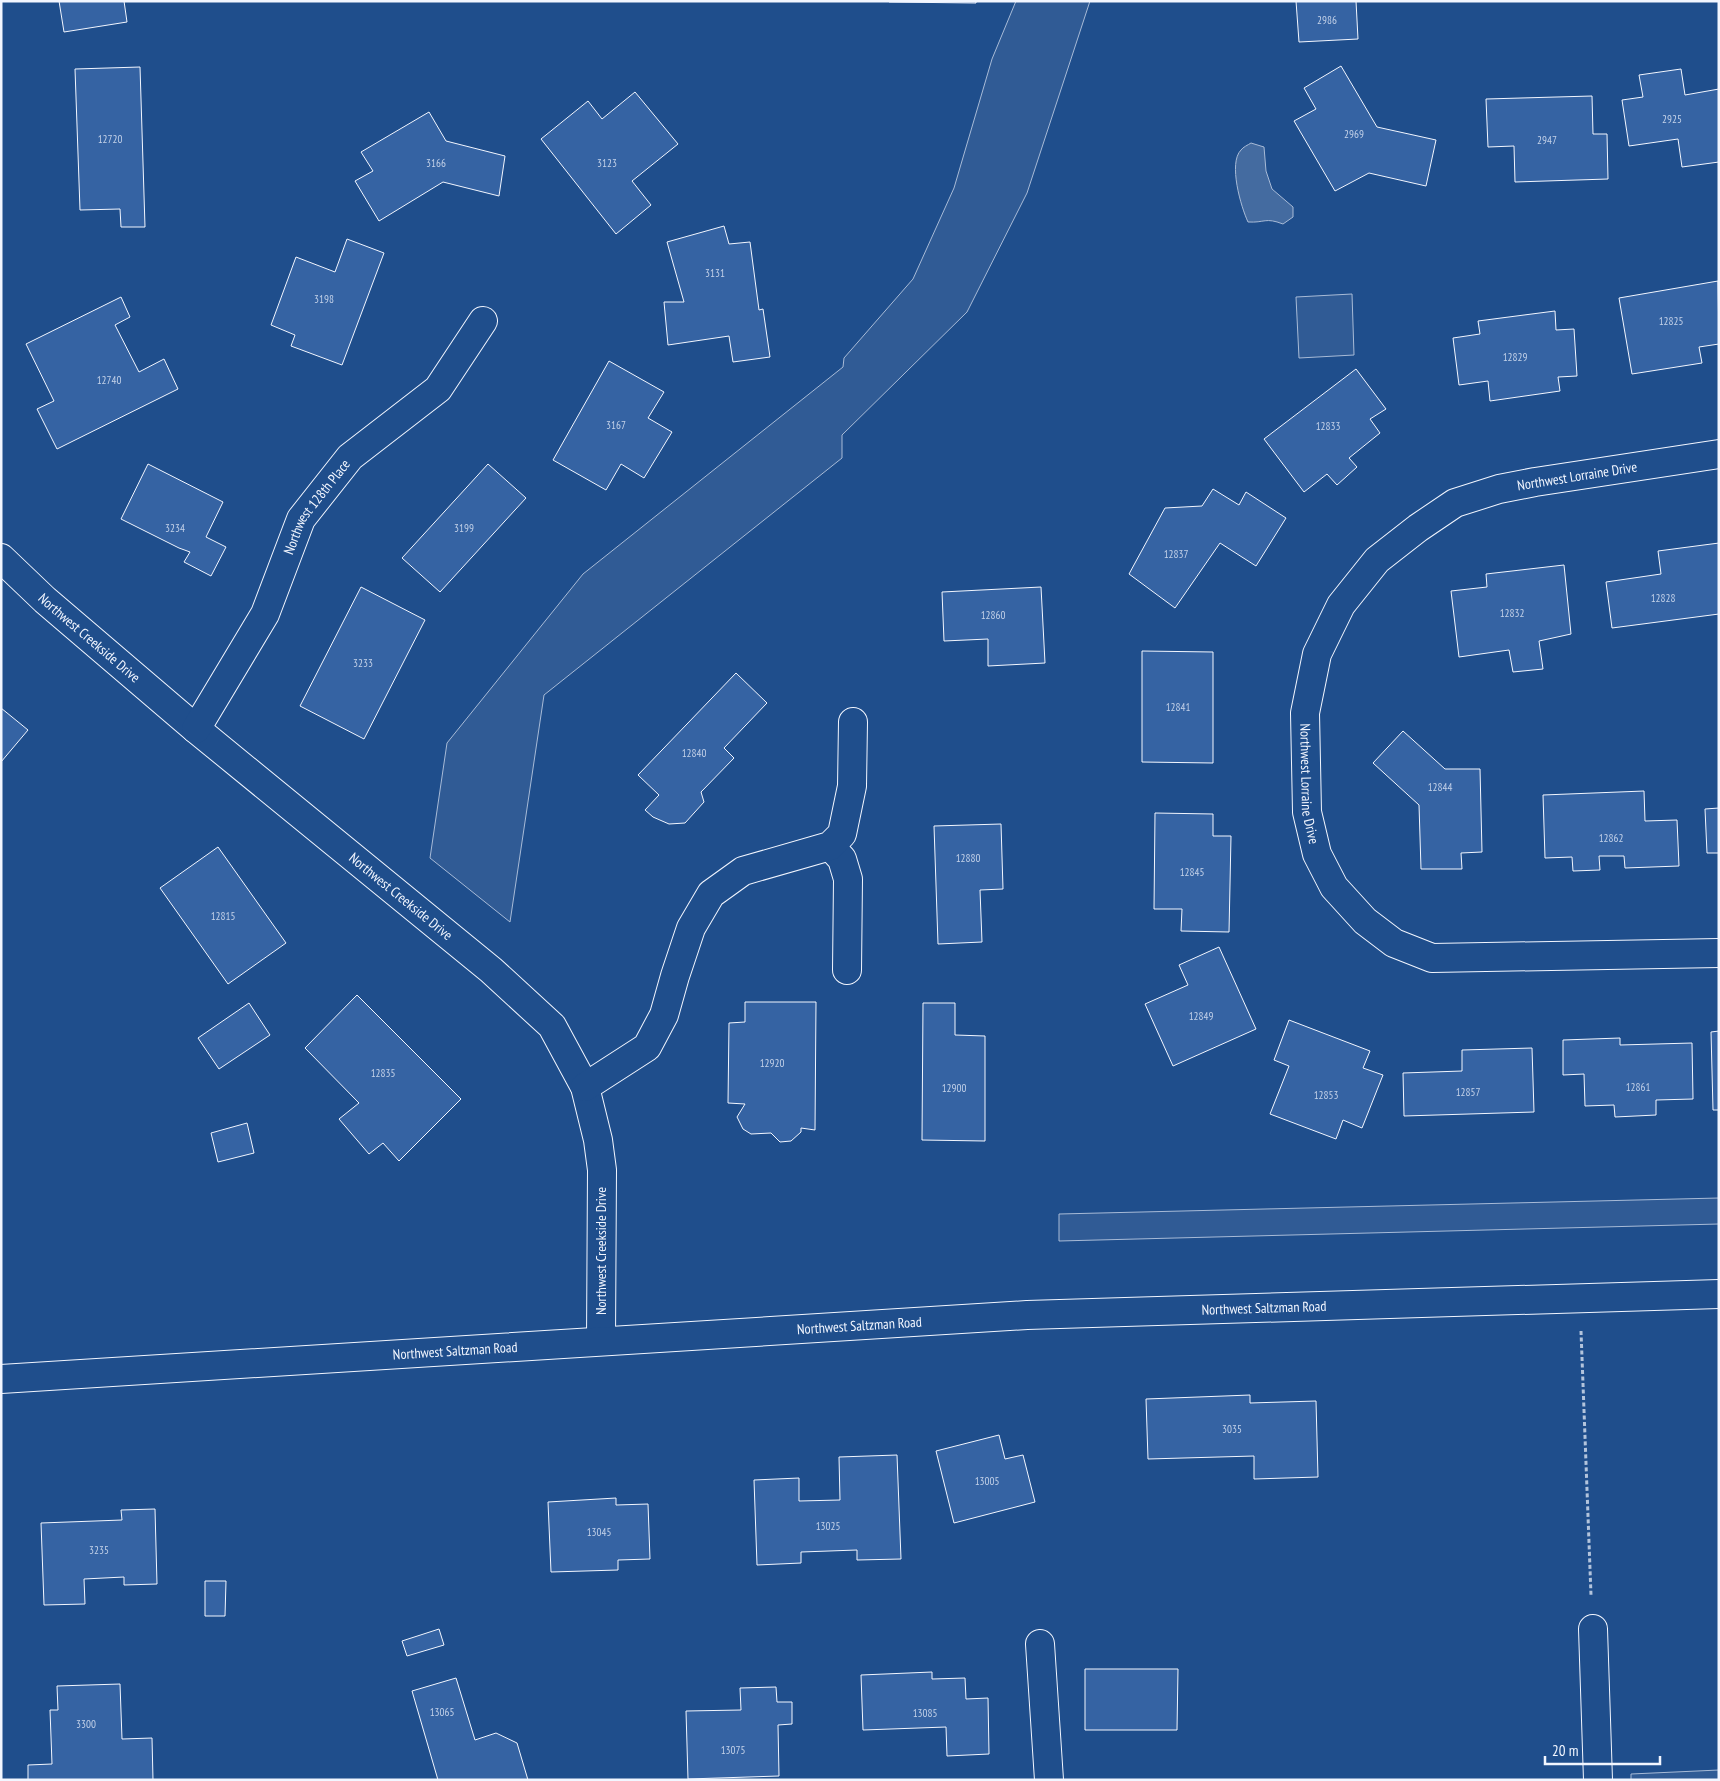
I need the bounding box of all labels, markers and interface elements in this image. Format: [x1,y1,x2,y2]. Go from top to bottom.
house number: 2986 [1317,13,1337,27]
house number: 2925 [1662,112,1682,126]
house number: 2969 [1344,127,1364,141]
house number: 12720 [98,132,122,146]
house number: 2947 [1537,133,1557,147]
house number: 3166 [426,156,446,170]
house number: 3123 [597,156,617,170]
house number: 3131 [705,266,725,280]
house number: 3198 [314,292,334,306]
house number: 12825 [1659,314,1683,328]
house number: 12829 [1503,350,1527,364]
house number: 12740 [97,373,121,387]
house number: 3167 [606,418,626,432]
house number: 12833 [1316,419,1340,433]
street label: Northwest 128th Place [279,455,354,557]
street label: Northwest Lorraine Drive [1516,458,1638,494]
house number: 3234 [165,521,185,535]
house number: 3199 [454,521,474,535]
house number: 12837 [1164,547,1188,561]
street label: Northwest Creekside Drive [34,589,144,686]
house number: 12828 [1651,591,1675,605]
house number: 12832 [1500,606,1524,620]
house number: 12860 [981,608,1005,622]
house number: 3233 [353,656,373,670]
house number: 12841 [1166,700,1190,714]
street label: Northwest Lorraine Drive [1296,723,1323,846]
house number: 12840 [682,746,706,760]
house number: 12844 [1428,780,1452,794]
house number: 12862 [1599,831,1623,845]
street label: Northwest Creekside Drive [345,849,456,944]
house number: 12880 [956,851,980,865]
house number: 12845 [1180,865,1204,879]
house number: 12815 [211,909,235,923]
house number: 12849 [1189,1009,1213,1023]
house number: 12920 [760,1056,784,1070]
house number: 12835 [371,1066,395,1080]
house number: 12861 [1626,1080,1650,1094]
house number: 12900 [942,1081,966,1095]
house number: 12857 [1456,1085,1480,1099]
house number: 12853 [1314,1088,1338,1102]
street label: Northwest Creekside Drive [592,1187,610,1315]
street label: Northwest Saltzman Road [1201,1297,1327,1319]
street label: Northwest Saltzman Road [796,1313,922,1338]
street label: Northwest Saltzman Road [392,1338,518,1364]
house number: 3035 [1222,1422,1242,1436]
house number: 13005 [975,1474,999,1488]
house number: 13025 [816,1519,840,1533]
house number: 13045 [587,1525,611,1539]
house number: 3235 [89,1543,109,1557]
house number: 13065 [430,1705,454,1719]
house number: 13085 [913,1706,937,1720]
house number: 3300 [76,1717,96,1731]
scale bar [1545,1734,1660,1766]
text: 20 m [1552,1741,1578,1760]
house number: 13075 [721,1743,745,1757]

